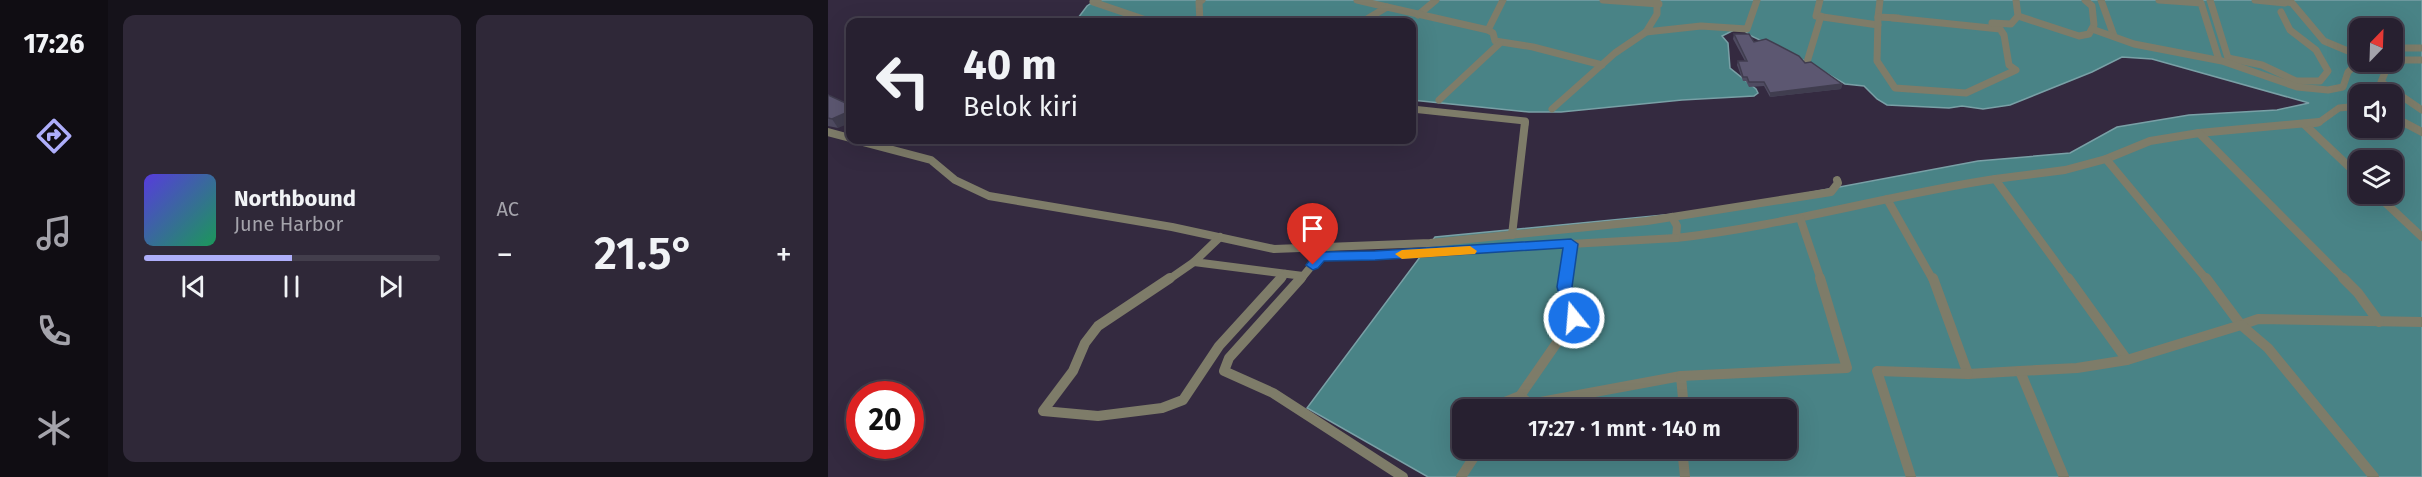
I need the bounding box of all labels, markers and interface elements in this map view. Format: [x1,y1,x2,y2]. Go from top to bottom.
north arrow [2349,18,2403,72]
map controls [2349,18,2403,204]
text: 17:26 [24,28,84,60]
text: 40 m [963,40,1057,90]
icon: left [864,42,942,120]
button: sound [2349,84,2403,138]
text: Belok kiri [963,91,1078,123]
icon: directions [33,115,75,157]
button: layers [2349,150,2403,204]
text: Northbound [234,185,356,212]
text: AC [497,197,519,221]
pin [1287,203,1338,265]
icon: music [33,212,75,254]
text: June Harbor [234,212,343,236]
icon: arrive [1296,212,1329,245]
text: 21.5° [594,227,695,281]
text: − [497,235,513,275]
text: + [776,235,792,275]
icon: previous [177,270,210,303]
icon: pause [275,270,308,303]
icon: next [374,270,407,303]
position arrow [1542,286,1606,350]
icon: phone [33,310,75,352]
speed limit sign: 20 [846,381,924,459]
icon: climate [33,407,75,449]
text: 17:27 · 1 mnt · 140 m [1528,415,1721,442]

